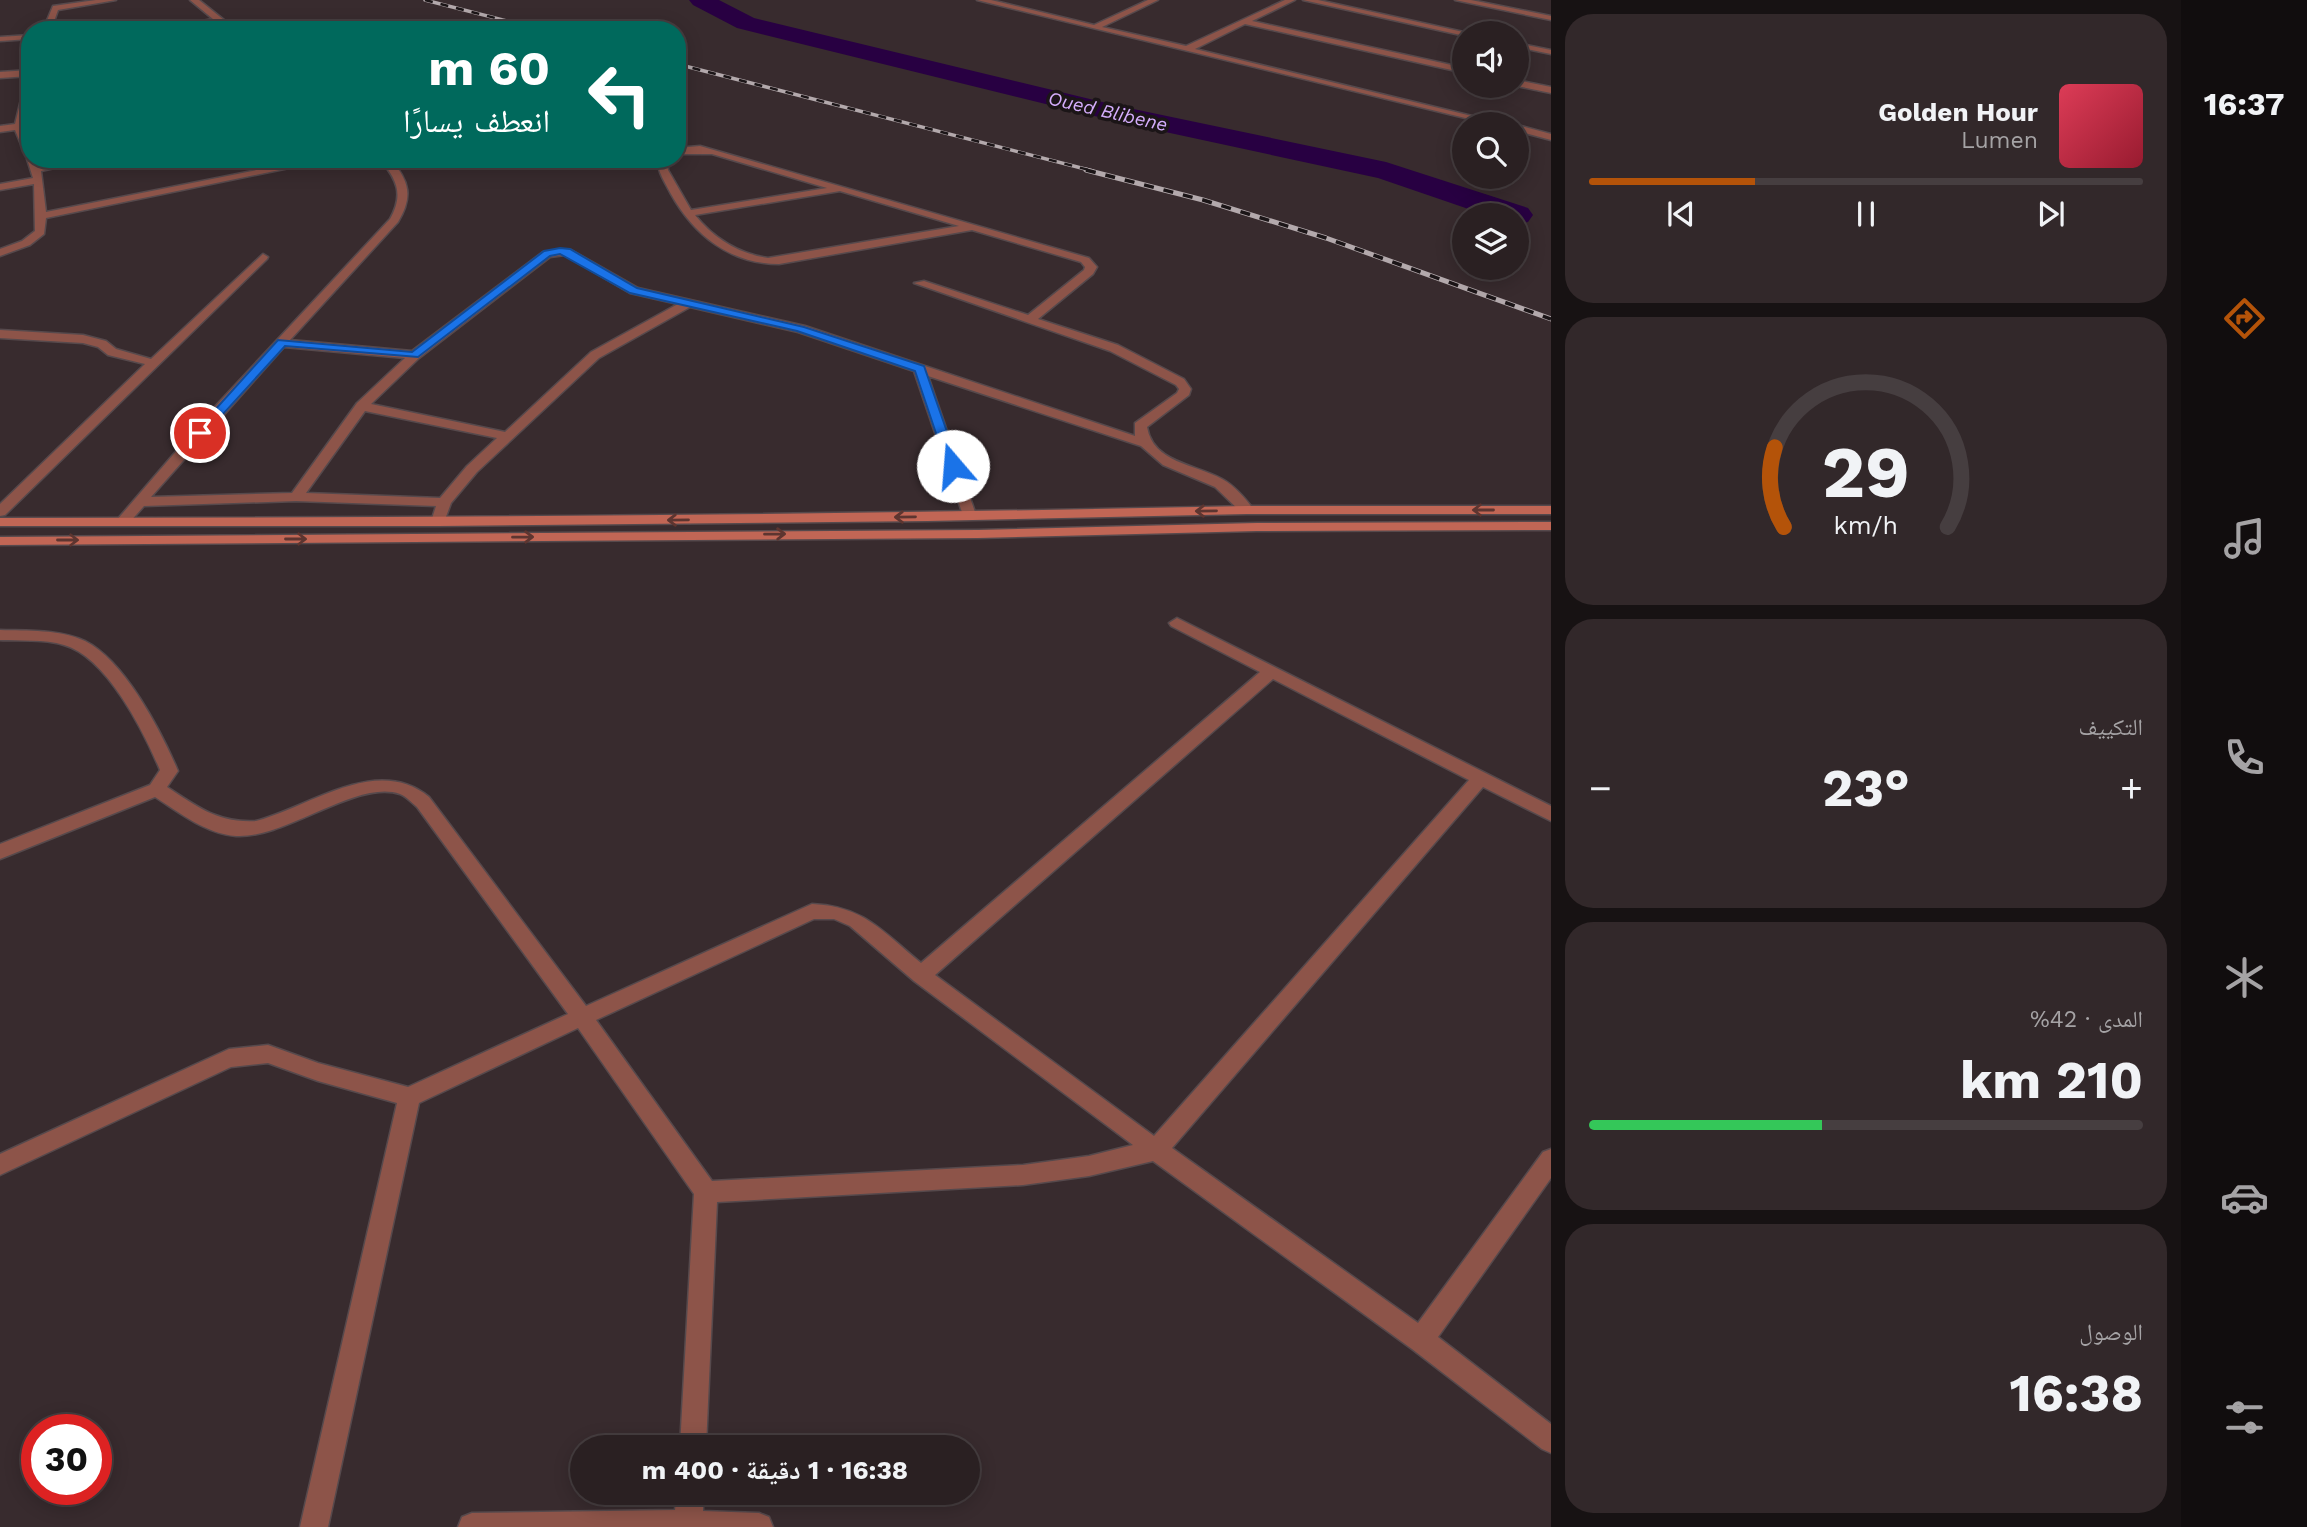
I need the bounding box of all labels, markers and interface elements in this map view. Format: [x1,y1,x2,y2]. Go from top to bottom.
map controls [1452,21,1529,280]
button: sound [1452,21,1529,98]
text: 60 m [428,39,550,97]
icon: left [574,49,665,140]
text: 16:37 [2204,85,2284,123]
water label: Oued Blibene [1046,87,1170,136]
text: Golden Hour [1878,97,2038,127]
text: انعطف يسارًا [403,102,550,140]
button: search [1452,112,1529,189]
text: Lumen [1961,127,2038,154]
icon: previous [1662,195,1700,233]
icon: pause [1847,195,1885,233]
icon: next [2032,195,2070,233]
button: layers [1452,203,1529,280]
icon: directions [2220,294,2269,343]
pin [170,403,230,463]
icon: arrive [181,414,219,452]
position arrow [916,429,990,503]
text: 29 [1822,429,1910,515]
one-way arrow [1472,503,1495,517]
one-way arrow [1195,505,1218,518]
one-way arrow [894,511,917,524]
text: km/h [1834,511,1898,540]
one-way arrow [667,513,690,527]
icon: music [2220,514,2269,563]
one-way arrow [763,528,786,541]
one-way arrow [511,530,534,544]
one-way arrow [284,532,307,545]
one-way arrow [56,533,79,547]
text: التكييف [2078,714,2143,741]
icon: phone [2220,733,2269,782]
text: 23° [1822,758,1910,819]
text: − [1589,766,1612,810]
text: + [2120,766,2143,810]
icon: climate [2220,953,2269,1002]
text: المدى · 42% [2030,1006,2143,1033]
text: 210 km [1960,1050,2143,1111]
icon: car [2220,1173,2269,1222]
text: الوصول [2079,1319,2143,1346]
text: 16:38 [2009,1363,2143,1424]
icon: filters [2220,1393,2269,1442]
speed limit sign: 30 [21,1414,112,1505]
text: 16:38 · 1 دقيقة · 400 m [642,1455,908,1485]

